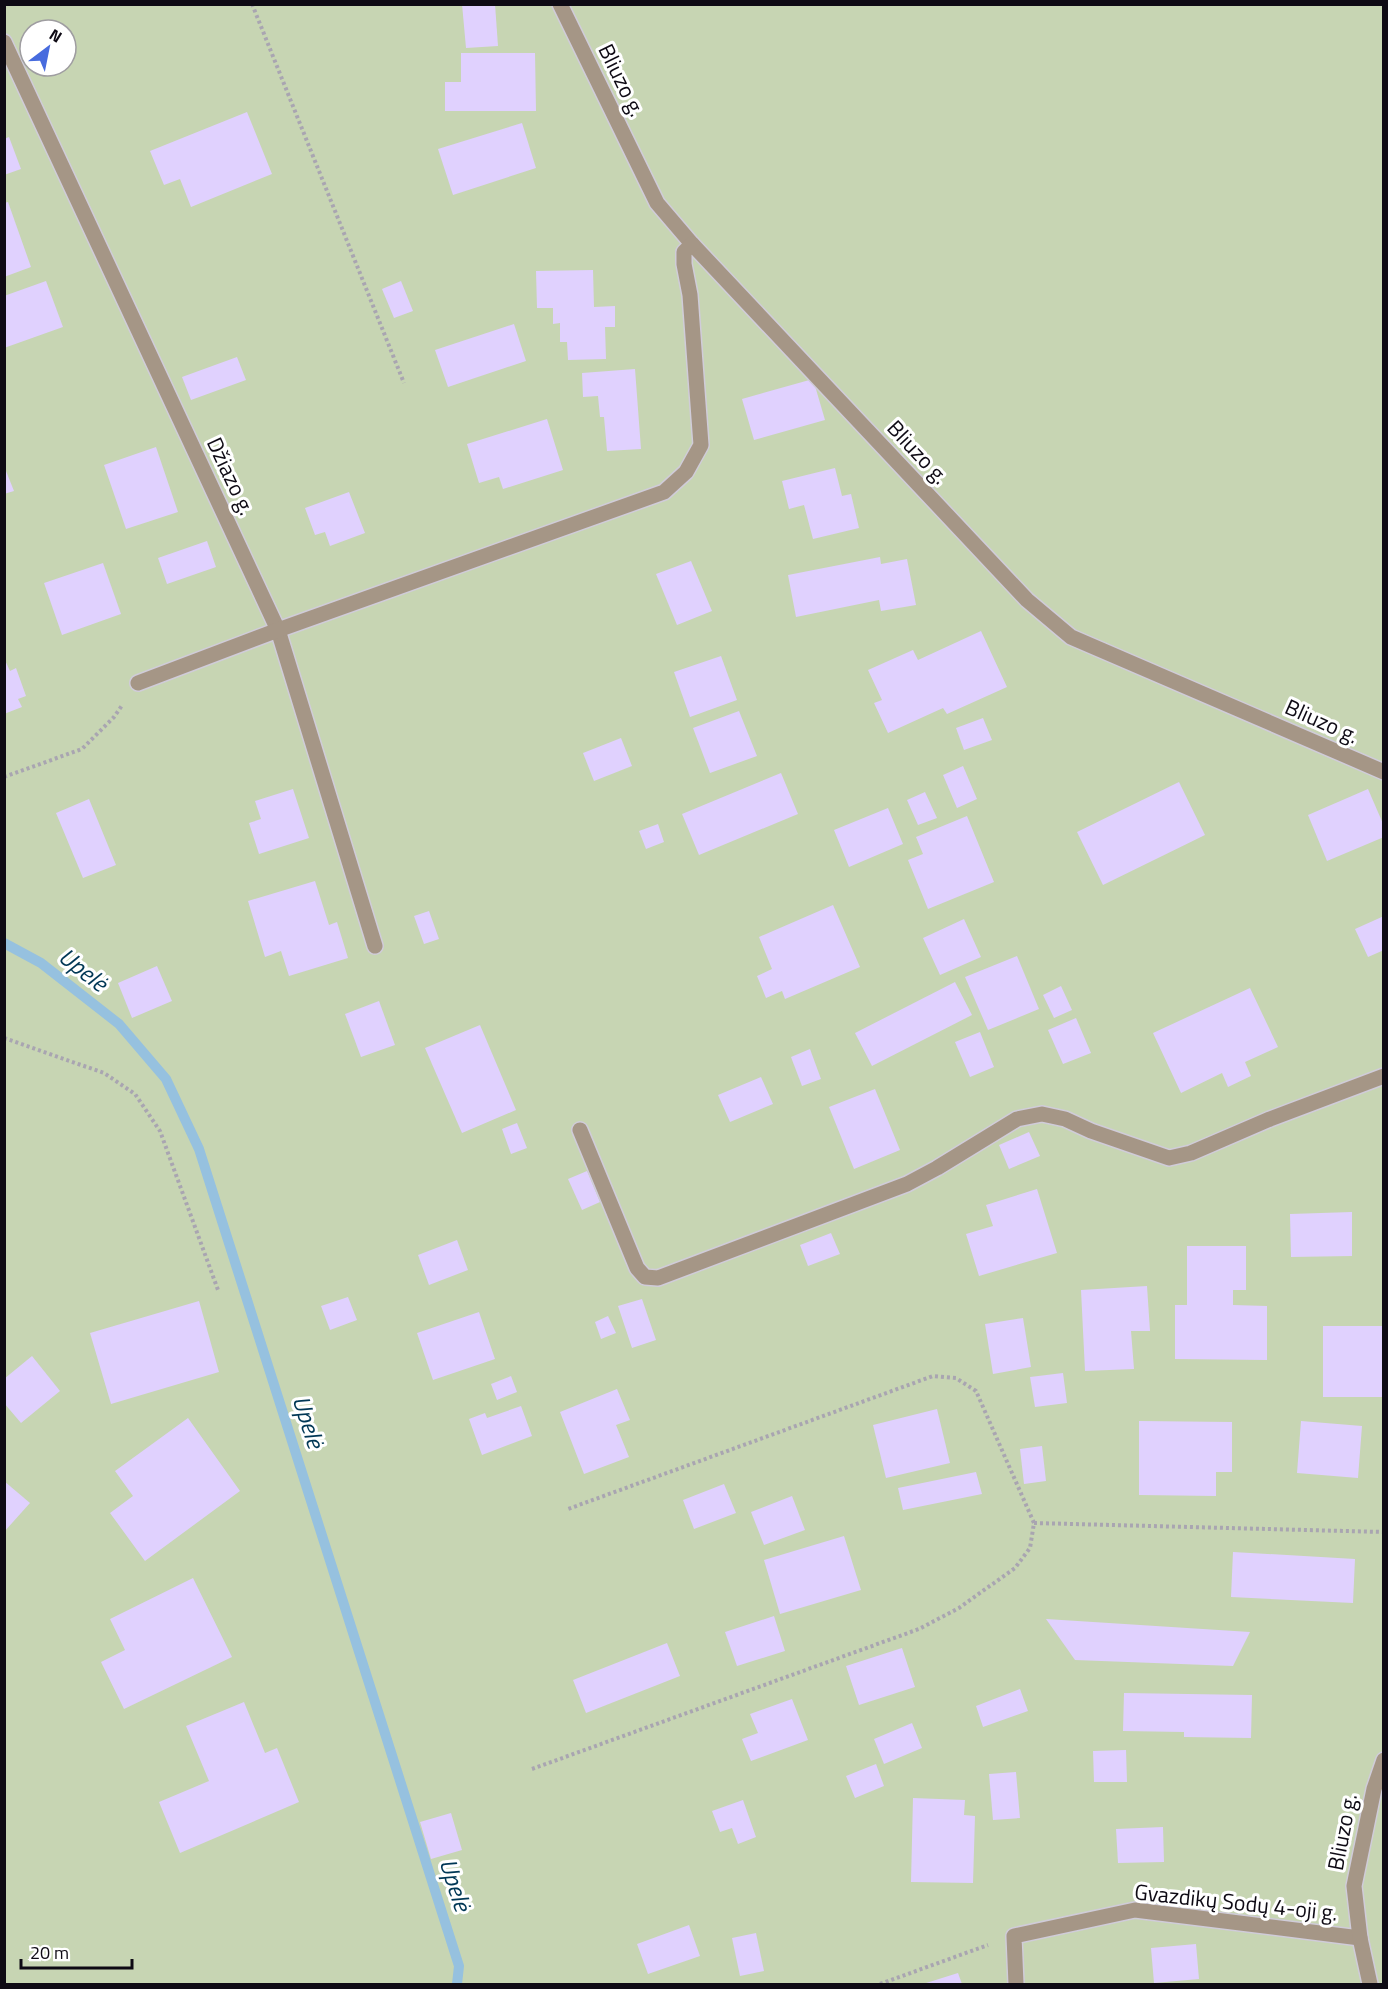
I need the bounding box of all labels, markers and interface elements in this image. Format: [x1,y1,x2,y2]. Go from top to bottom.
north arrow [18,18,78,78]
text: N [45,22,67,48]
street label: Bliuzo g. [590,38,654,122]
street label: Bliuzo g. [879,412,957,492]
street label: Džiazo g. [198,431,264,521]
street label: Bliuzo g. [1280,690,1364,752]
water label: Upelė [51,939,117,1001]
water label: Upelė [284,1391,335,1454]
street label: Bliuzo g. [1318,1791,1366,1873]
water label: Upelė [431,1854,482,1917]
street label: Gvazdikų Sodų 4-oji g. [1133,1874,1339,1930]
scale bar [21,1932,132,1970]
text: 20 m [30,1939,69,1966]

